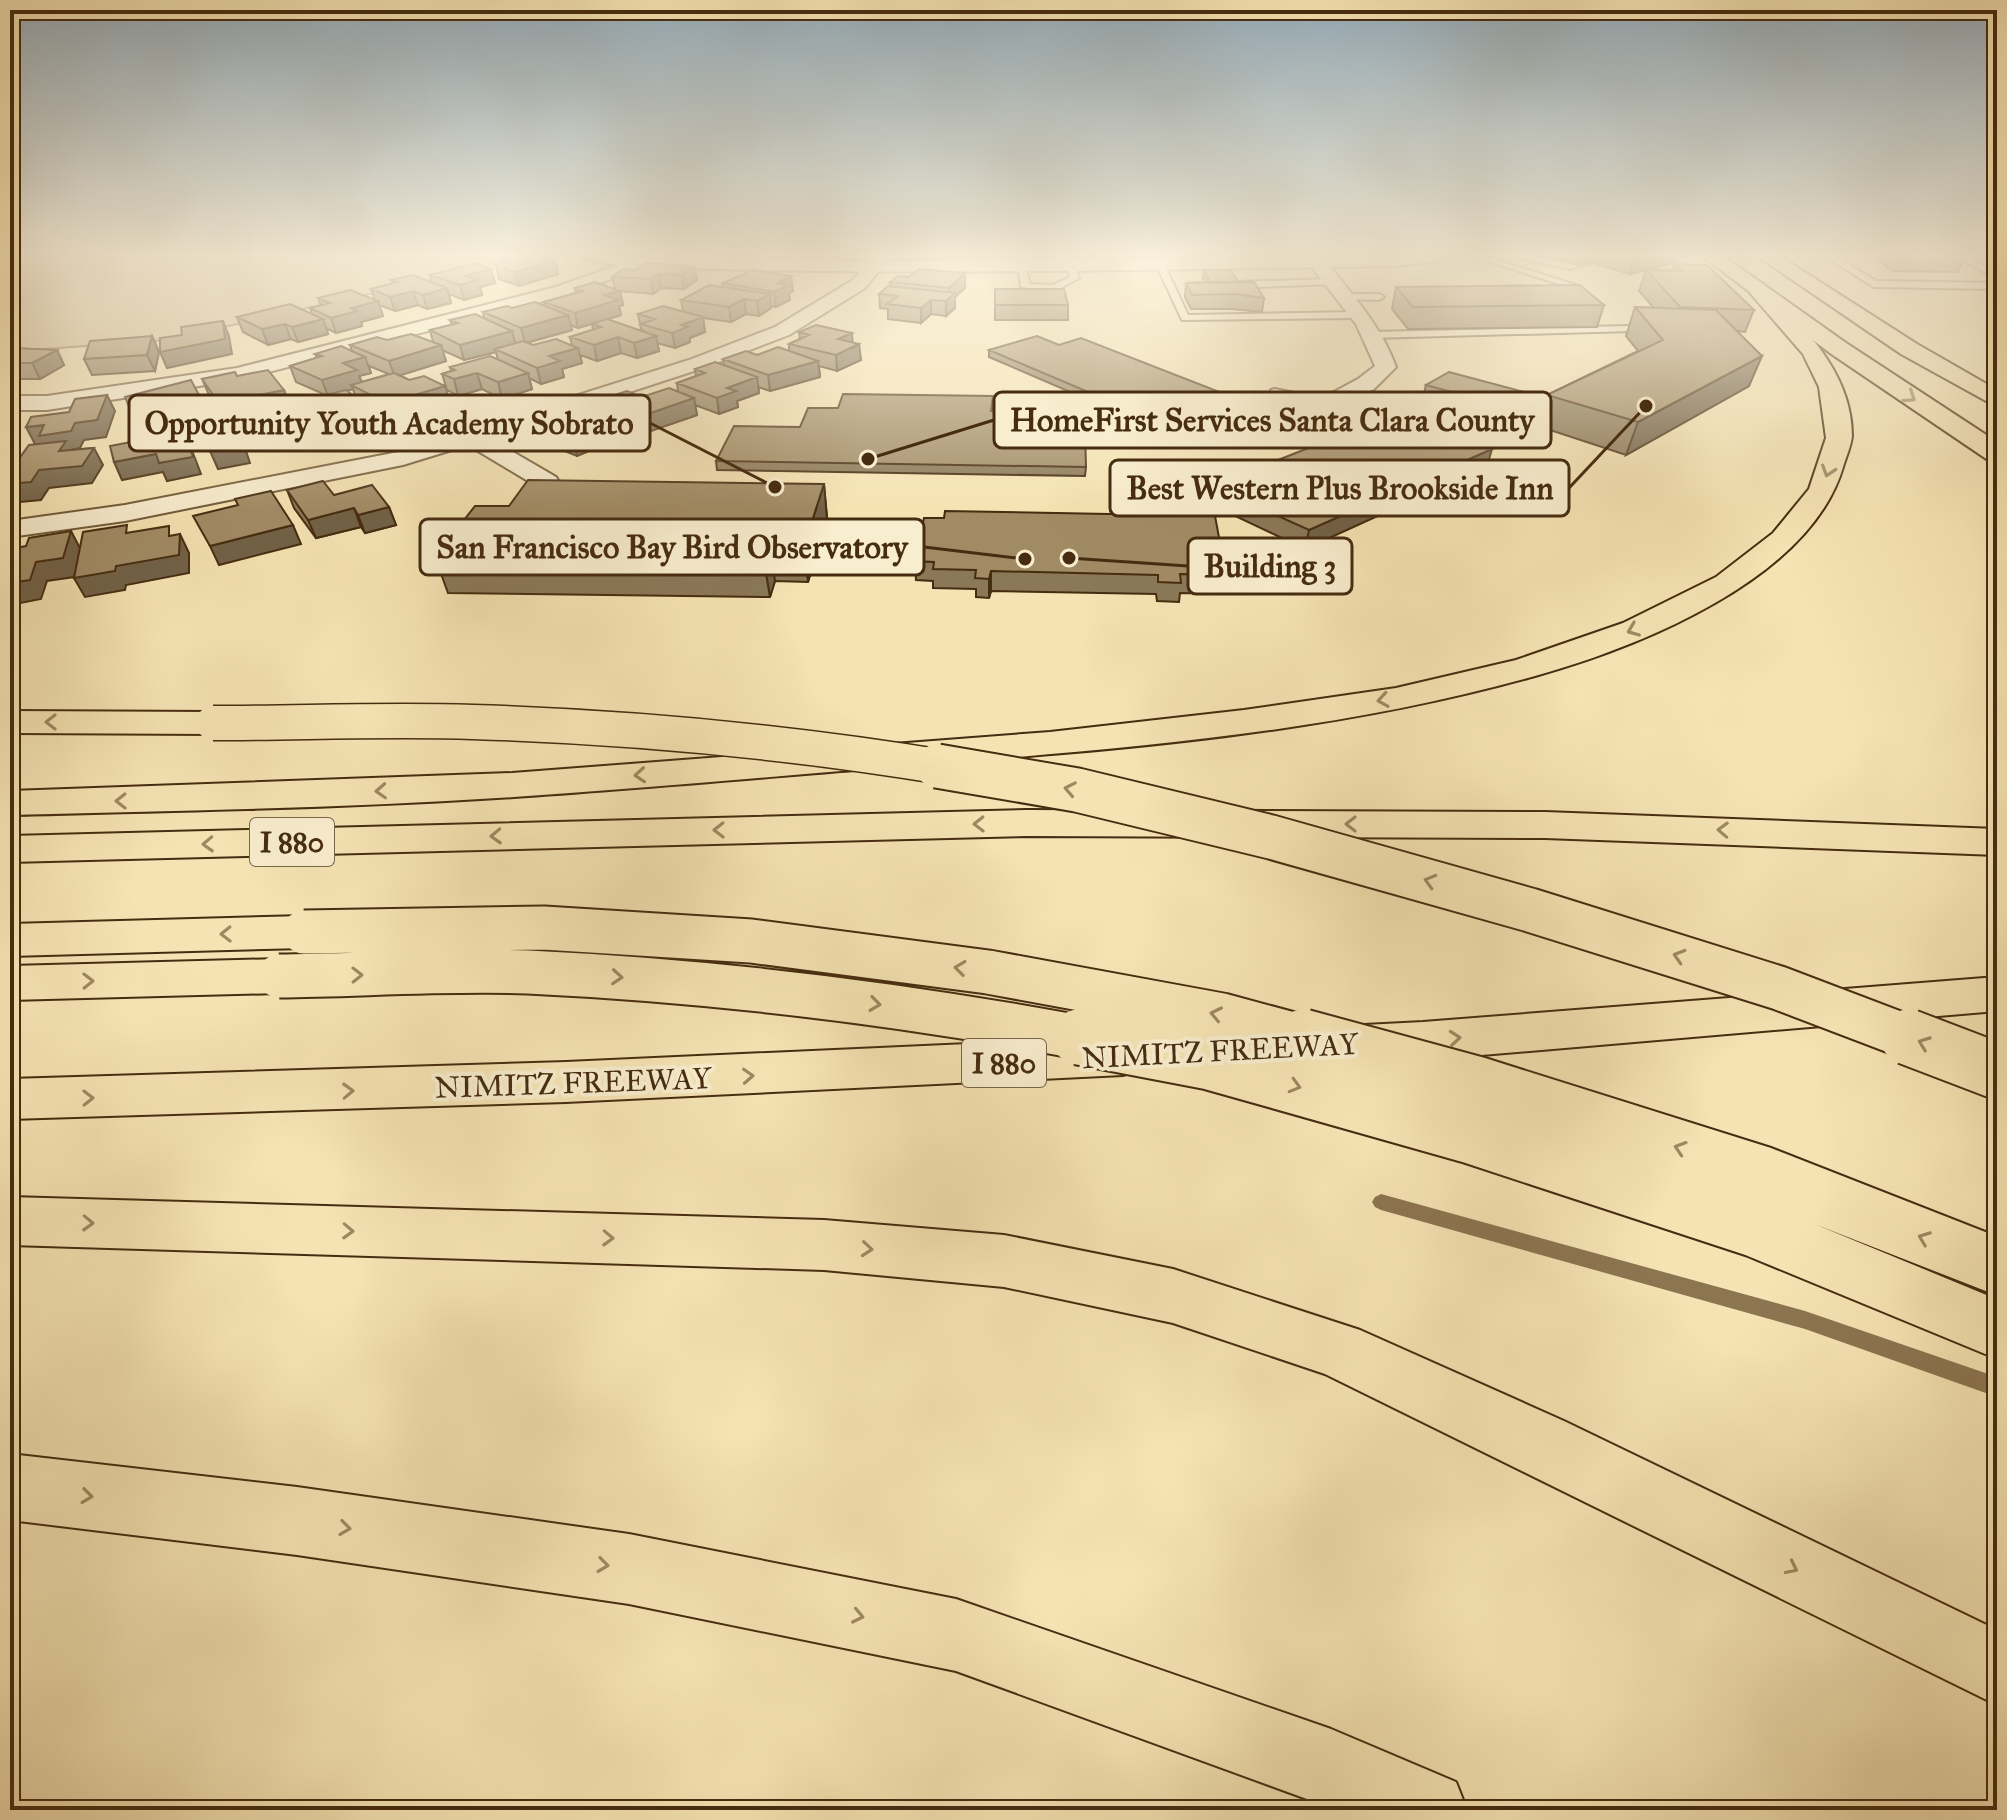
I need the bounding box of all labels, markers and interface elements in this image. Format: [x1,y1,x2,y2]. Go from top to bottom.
one-way arrow [1901,387,1915,402]
callout: HomeFirst Services Santa Clara County [994,392,1551,448]
callout: Opportunity Youth Academy Sobrato [129,395,650,451]
text: HomeFirst Services Santa Clara County [1010,401,1535,440]
text: Opportunity Youth Academy Sobrato [144,404,634,443]
callout: Best Western Plus Brookside Inn [1110,460,1569,516]
one-way arrow [1822,463,1838,477]
text: Best Western Plus Brookside Inn [1127,469,1554,508]
callout: San Francisco Bay Bird Observatory [420,519,924,575]
text: San Francisco Bay Bird Observatory [436,528,909,567]
callout: Building 3 [1188,538,1352,594]
text: Building 3 [1204,547,1336,586]
one-way arrow [1627,620,1641,637]
one-way arrow [1376,691,1390,708]
one-way arrow [44,713,57,731]
one-way arrow [634,766,647,783]
one-way arrow [374,782,387,799]
one-way arrow [1063,782,1077,799]
one-way arrow [114,792,127,809]
one-way arrow [972,815,985,833]
one-way arrow [1344,815,1357,833]
road number: I 880 [250,818,334,866]
one-way arrow [712,822,725,839]
one-way arrow [1716,822,1729,839]
one-way arrow [489,827,502,844]
one-way arrow [201,836,214,853]
one-way arrow [1424,874,1438,891]
one-way arrow [219,926,232,943]
one-way arrow [1673,950,1687,966]
one-way arrow [953,960,967,977]
one-way arrow [351,966,364,984]
one-way arrow [611,969,624,986]
one-way arrow [82,972,95,990]
one-way arrow [868,995,882,1012]
one-way arrow [1209,1006,1223,1023]
street label: NIMITZ FREEWAY [1081,1026,1360,1076]
one-way arrow [1449,1030,1462,1047]
one-way arrow [1918,1036,1932,1053]
road number: I 880 [962,1039,1046,1087]
street label: NIMITZ FREEWAY [434,1060,713,1106]
one-way arrow [742,1068,755,1085]
one-way arrow [1287,1077,1301,1093]
one-way arrow [342,1083,355,1100]
one-way arrow [82,1089,95,1107]
one-way arrow [1674,1142,1688,1158]
one-way arrow [82,1215,95,1232]
one-way arrow [342,1222,355,1239]
one-way arrow [602,1230,615,1247]
one-way arrow [1918,1231,1932,1248]
one-way arrow [861,1240,874,1257]
one-way arrow [81,1487,94,1504]
one-way arrow [339,1519,352,1536]
one-way arrow [596,1556,610,1573]
one-way arrow [1783,1558,1798,1574]
one-way arrow [851,1606,865,1623]

